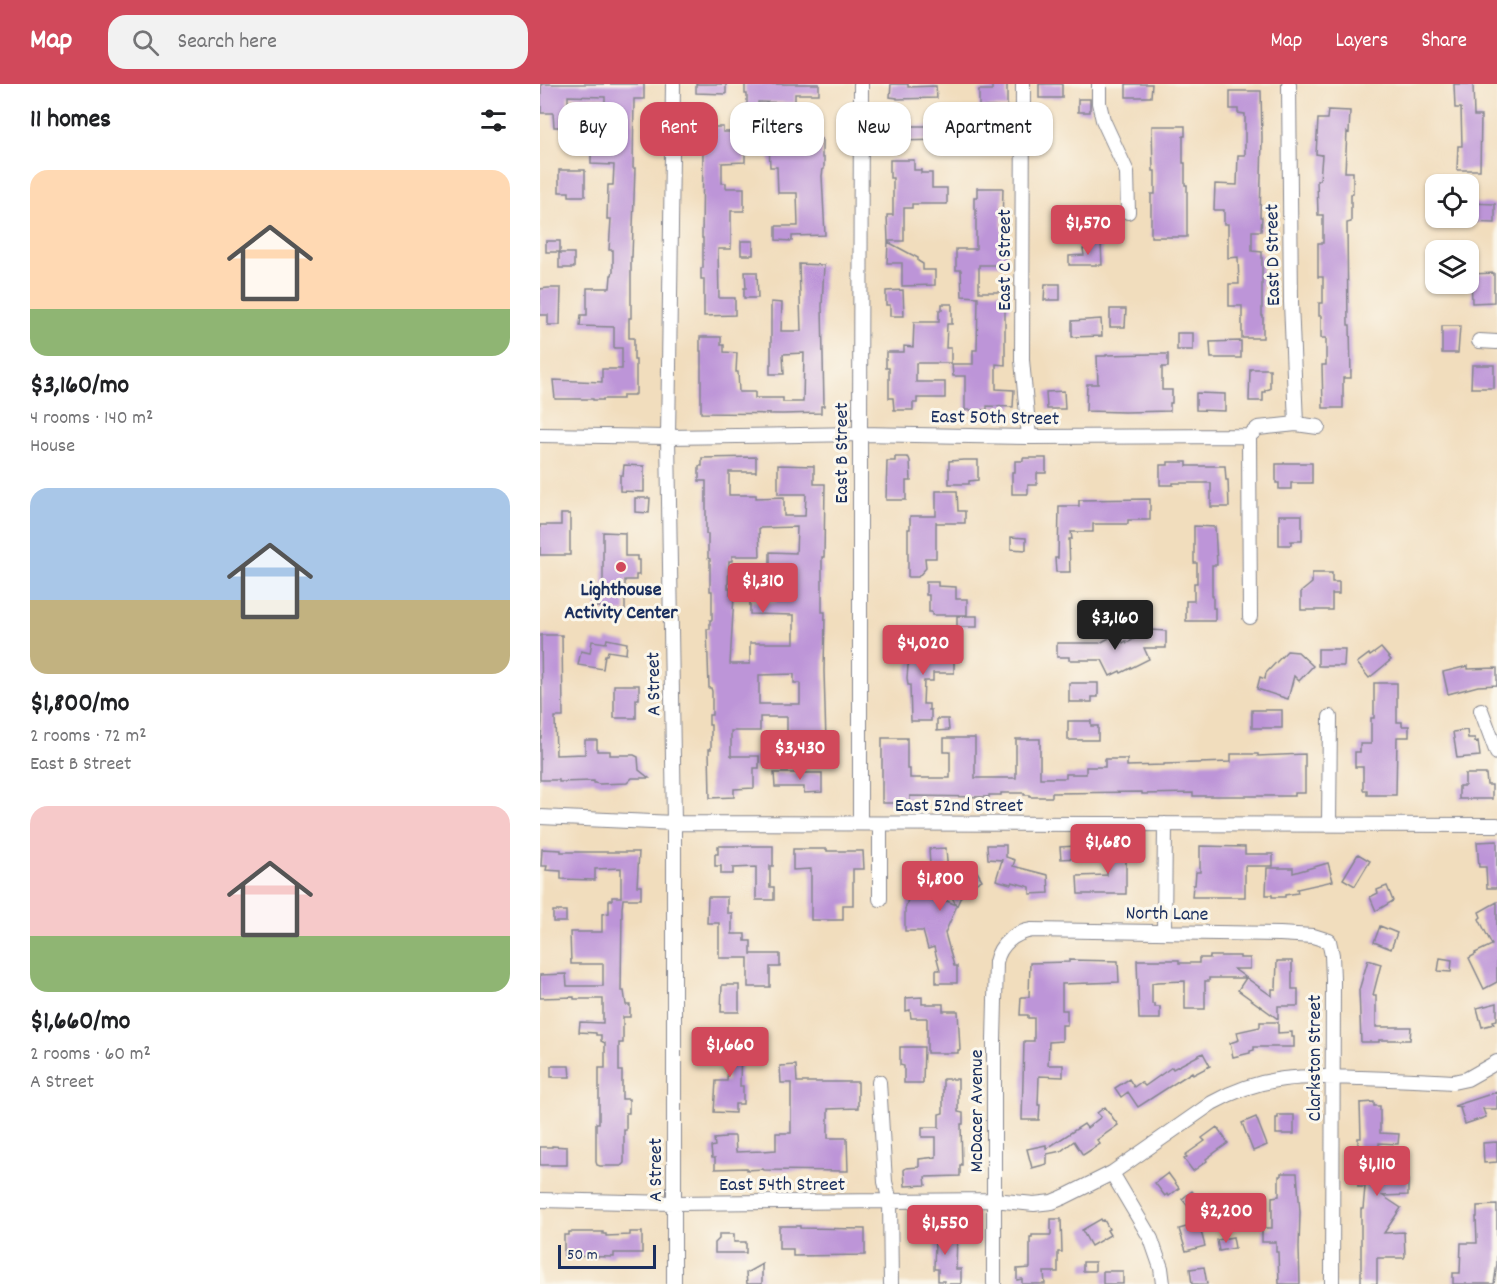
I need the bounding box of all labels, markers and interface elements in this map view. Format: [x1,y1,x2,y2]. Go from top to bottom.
search box [108,15,528,69]
text: Map [30,22,72,62]
icon: search [129,26,162,59]
text: Search here [177,27,277,58]
text: Map [1271,27,1302,57]
text: Layers [1335,27,1388,57]
text: Share [1421,27,1467,57]
text: 11 homes [30,102,111,139]
chip: Buy [558,102,628,156]
chip: Rent [640,102,718,156]
chip: Filters [730,102,824,156]
chip: New [836,102,911,156]
chip: Apartment [923,102,1053,156]
icon: filters [477,104,510,137]
map controls [1425,174,1479,294]
button: locate [1425,174,1479,228]
street label: East D Street [1259,204,1289,306]
pin: $1,570 [1039,205,1137,256]
icon: home [216,209,324,317]
street label: East C Street [992,209,1020,311]
text: $1,570 [1065,210,1111,238]
button: layers [1425,240,1479,294]
text: $3,160/mo [30,368,129,405]
street label: East B Street [829,402,857,504]
street label: East 50th Street [930,404,1060,434]
text: 4 rooms · 140 m² [30,405,153,433]
text: House [30,433,75,461]
icon: home [216,527,324,635]
marker: Lighthouse Activity Center [614,560,628,574]
pin: $1,310 [714,563,812,614]
text: $1,310 [742,568,784,596]
place label: Lighthouse Activity Center [564,577,678,628]
pin: $3,160 [1066,600,1164,651]
text: $3,160 [1091,605,1139,633]
pin: $4,020 [874,625,972,676]
text: $4,020 [897,630,949,658]
street label: A Street [640,652,670,716]
text: $1,800/mo [30,686,129,723]
text: 2 rooms · 72 m² [30,723,146,751]
pin: $3,430 [751,730,849,781]
text: $3,430 [775,735,825,763]
text: East B Street [30,751,132,779]
street label: East 52nd Street [895,793,1023,821]
pin: $1,680 [1059,824,1157,875]
text: $1,680 [1084,829,1132,857]
icon: home [216,845,324,953]
pin: $1,800 [891,861,989,912]
text: $1,800 [916,866,964,894]
street label: North Lane [1125,900,1209,930]
street label: Clarkston Street [1302,995,1330,1121]
text: $1,660/mo [30,1004,130,1041]
pin: $1,660 [681,1027,779,1078]
text: $1,660 [706,1032,754,1060]
text: 2 rooms · 60 m² [30,1041,151,1069]
street label: McDacer Avenue [964,1049,992,1173]
text: A Street [30,1069,94,1097]
street label: A Street [643,1138,671,1202]
pin: $1,110 [1328,1146,1426,1197]
text: $1,110 [1358,1151,1396,1179]
street label: East 54th Street [719,1172,845,1200]
pin: $2,200 [1177,1193,1275,1244]
text: $2,200 [1199,1198,1253,1226]
pin: $1,550 [896,1205,994,1256]
text: $1,550 [921,1210,969,1238]
scale bar [558,1242,656,1270]
text: 50 m [567,1244,598,1267]

